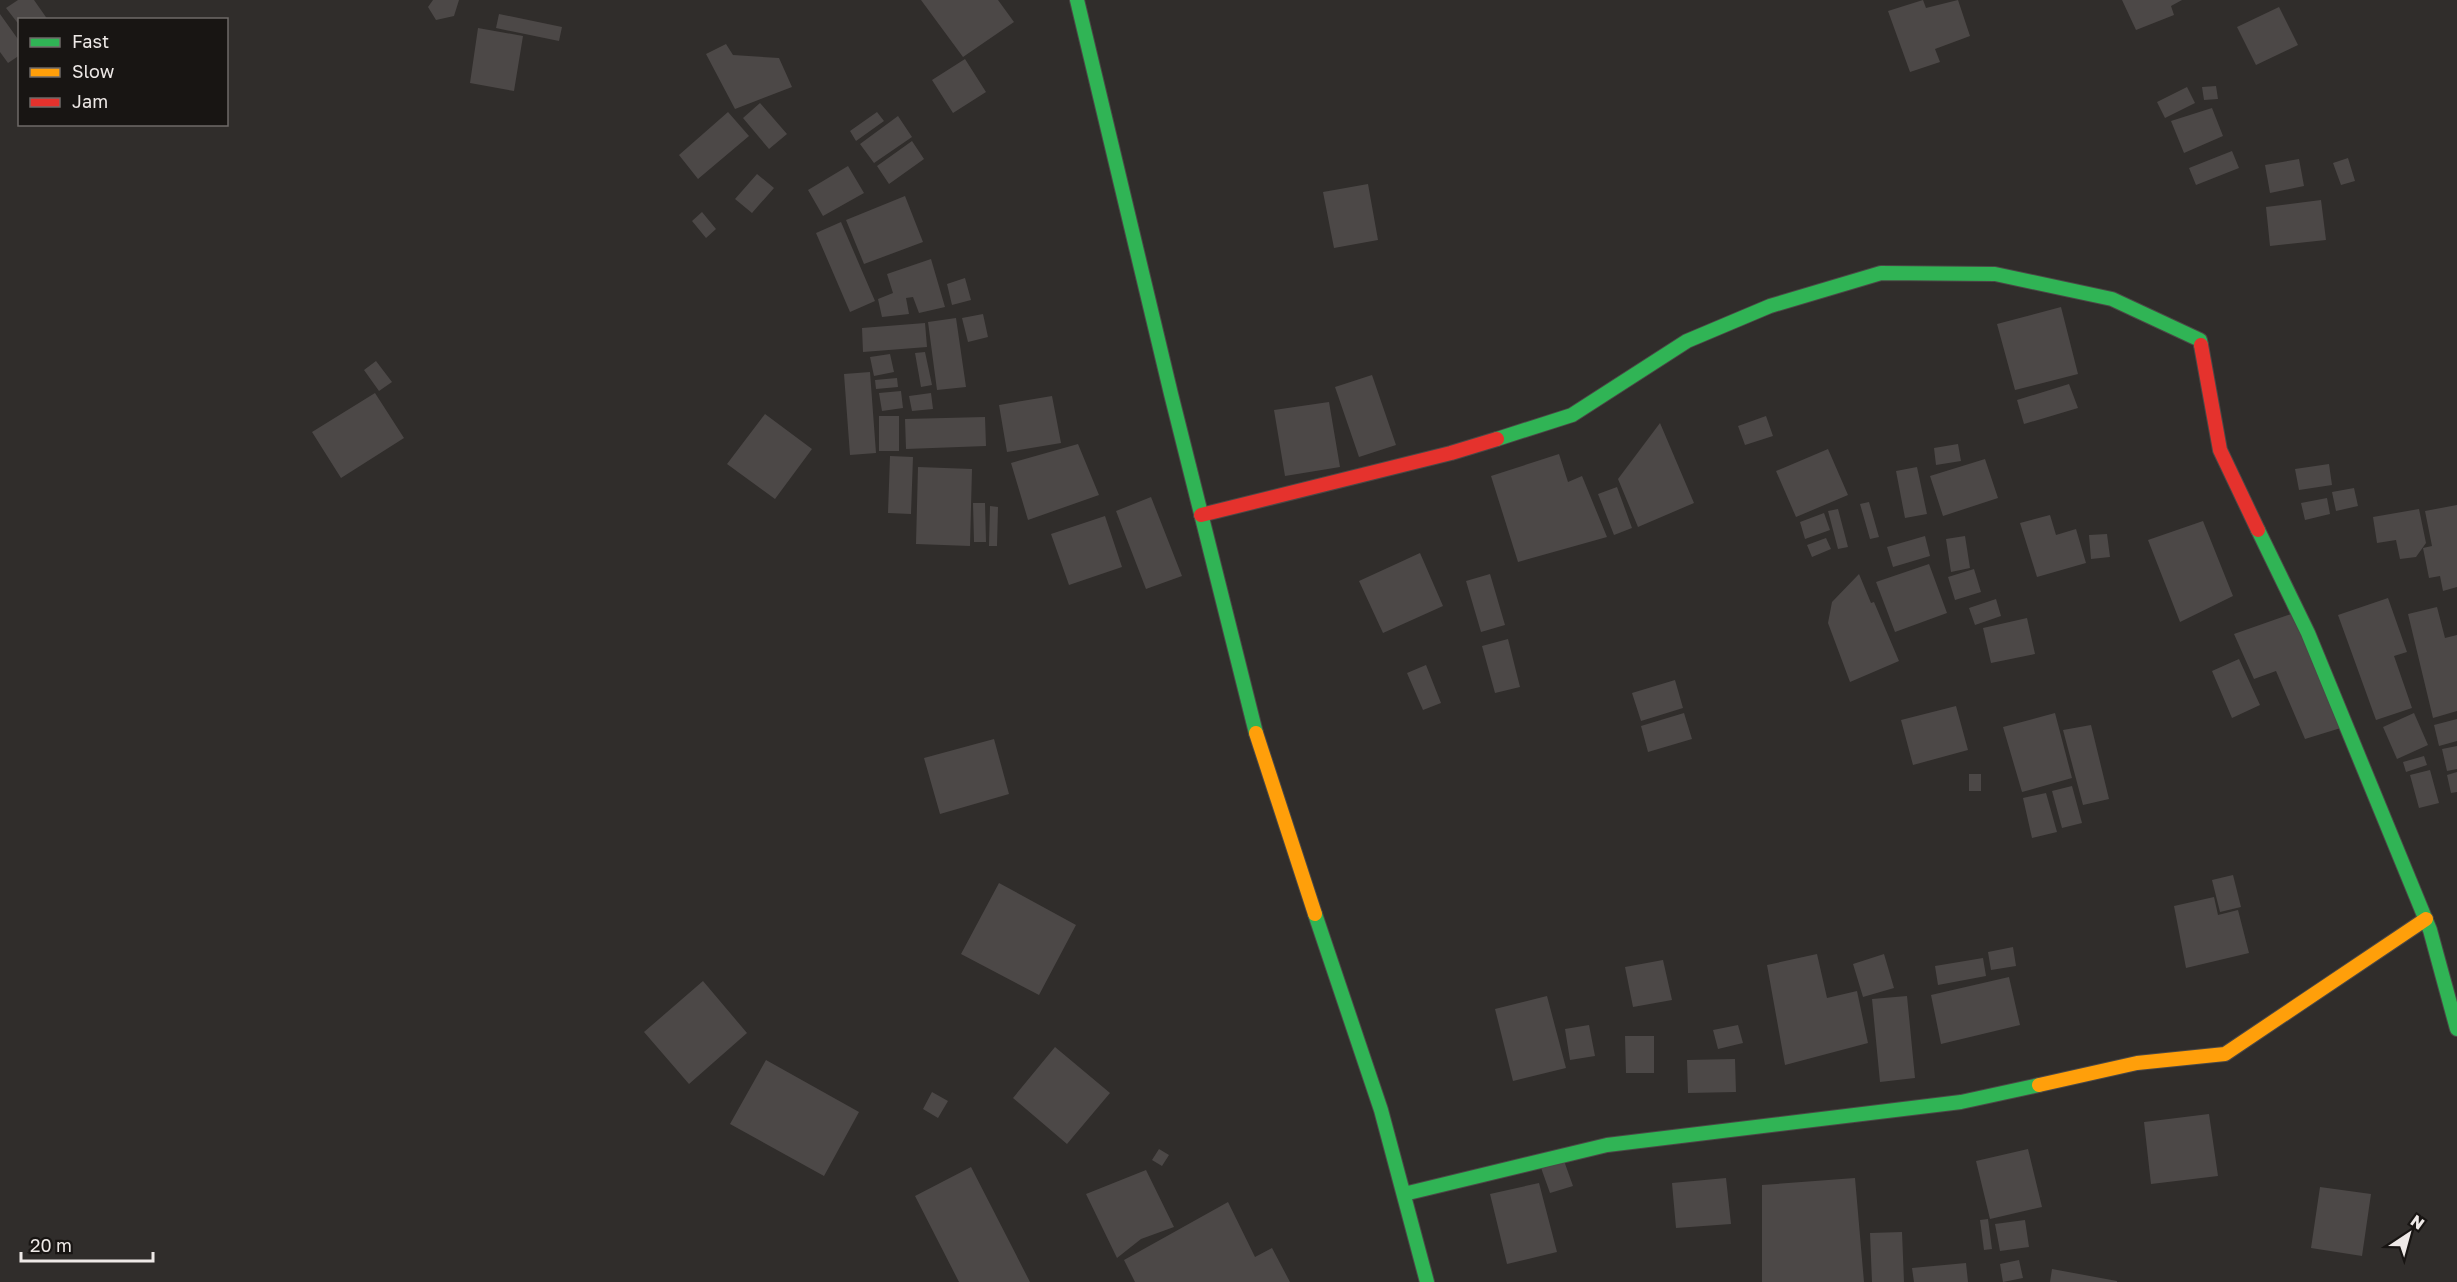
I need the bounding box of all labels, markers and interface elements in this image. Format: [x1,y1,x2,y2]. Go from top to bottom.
legend [18,18,228,126]
text: Fast [72,30,109,52]
text: Slow [72,60,115,82]
text: Jam [72,90,108,112]
north arrow [2379,1204,2439,1264]
text: N [2407,1210,2429,1234]
scale bar [21,1225,153,1263]
text: 20 m [30,1234,72,1256]

